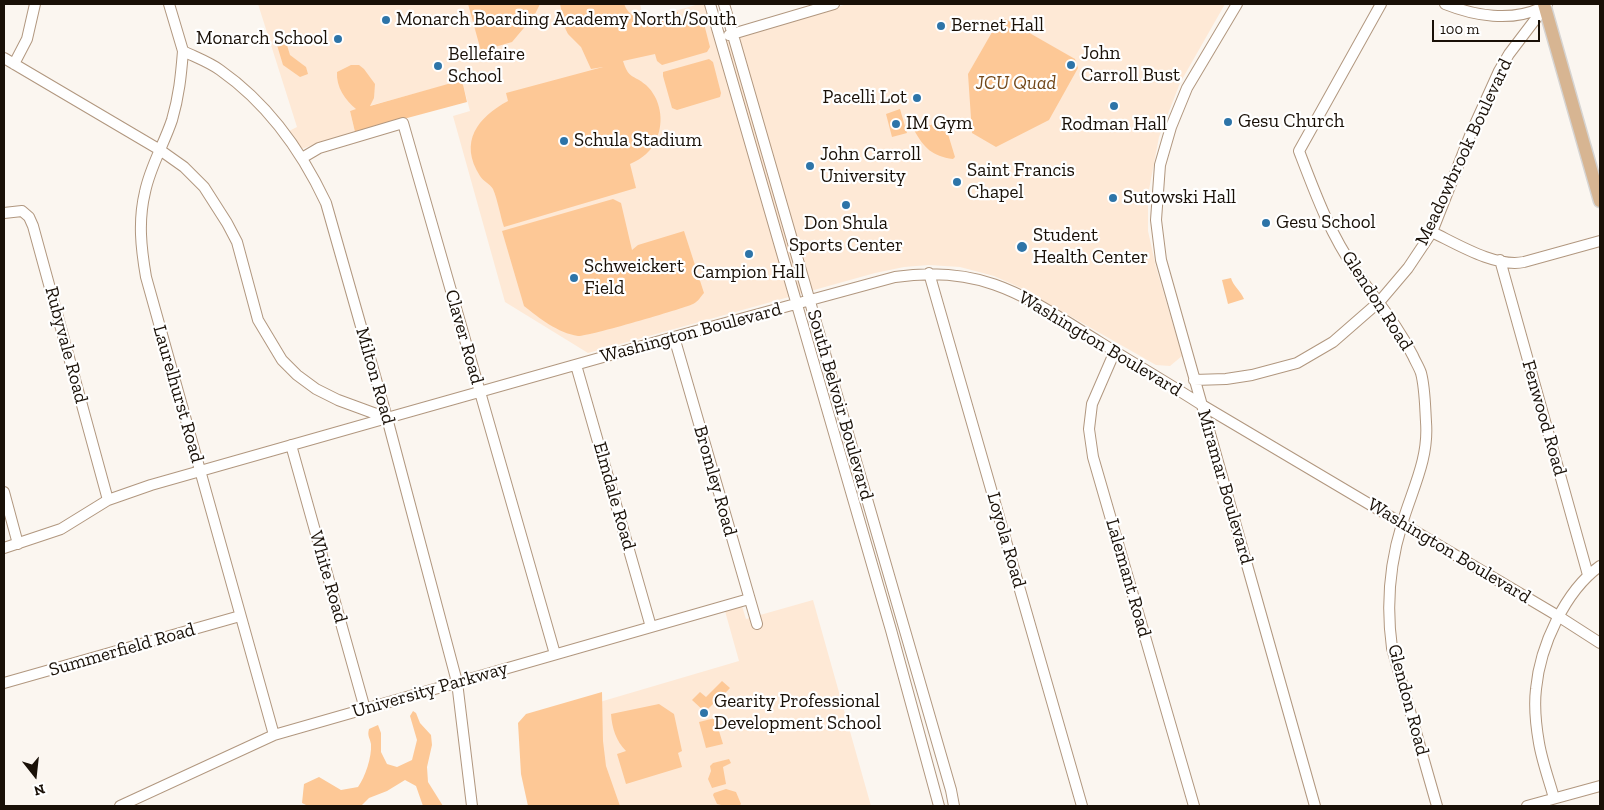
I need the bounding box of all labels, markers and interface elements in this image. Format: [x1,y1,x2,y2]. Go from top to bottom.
place label: Monarch Boarding Academy North/South [396,9,737,31]
scale bar [1434,10,1542,42]
marker: Monarch Boarding Academy North/South [380,14,392,26]
place label: Bernet Hall [951,15,1044,37]
marker: Bernet Hall [935,20,947,32]
text: 100 m [1440,20,1479,38]
place label: Monarch School [196,28,328,50]
marker: Monarch School [332,33,344,45]
place label: John Carroll Bust [1081,43,1180,87]
place label: Bellefaire School [448,44,525,88]
street label: Meadowbrook Boulevard [1411,55,1517,249]
marker: John Carroll Bust [1065,59,1077,71]
marker: Bellefaire School [432,60,444,72]
park label: JCU Quad [976,73,1056,95]
place label: Pacelli Lot [822,87,907,109]
marker: Pacelli Lot [911,92,923,104]
marker: Rodman Hall [1108,100,1120,112]
place label: Gesu Church [1238,111,1344,133]
place label: IM Gym [906,113,972,135]
place label: Rodman Hall [1061,114,1167,136]
marker: Gesu Church [1222,116,1234,128]
marker: IM Gym [890,118,902,130]
place label: Schula Stadium [574,130,702,152]
marker: Schula Stadium [558,135,570,147]
place label: John Carroll University [820,144,921,188]
marker: John Carroll University [804,160,816,172]
place label: Saint Francis Chapel [967,160,1075,204]
marker: Saint Francis Chapel [951,176,963,188]
place label: Sutowski Hall [1123,187,1236,209]
marker: Sutowski Hall [1107,192,1119,204]
marker: Don Shula Sports Center [840,199,852,211]
place label: Gesu School [1276,212,1375,234]
place label: Don Shula Sports Center [789,213,903,257]
marker: Gesu School [1260,217,1272,229]
place label: Student Health Center [1033,225,1148,269]
marker: Student Health Center [1015,240,1029,254]
street label: Glendon Road [1336,247,1418,355]
marker: Campion Hall [743,248,755,260]
place label: Schweickert Field [584,256,684,300]
place label: Campion Hall [693,262,805,284]
marker: Schweickert Field [568,272,580,284]
street label: Rubyvale Road [39,284,93,406]
street label: Washington Boulevard [1014,286,1186,402]
street label: Claver Road [440,287,488,387]
street label: Washington Boulevard [598,298,784,368]
street label: South Belvoir Boulevard [802,307,878,503]
street label: Laurelhurst Road [147,323,209,465]
street label: Milton Road [350,325,400,427]
street label: Fenwood Road [1517,358,1571,478]
street label: Miramar Boulevard [1192,407,1258,567]
street label: Bromley Road [688,423,742,539]
street label: Elmdale Road [588,439,640,553]
street label: Loyola Road [981,490,1031,590]
street label: Washington Boulevard [1363,493,1535,609]
street label: Lalemant Road [1100,516,1156,640]
street label: White Road [304,528,352,626]
street label: Summerfield Road [46,618,198,682]
street label: Glendon Road [1382,642,1434,758]
street label: University Parkway [350,657,510,723]
place label: Gearity Professional Development School [714,691,881,735]
marker: Gearity Professional Development School [698,707,710,719]
north arrow [10,750,60,800]
text: N [32,780,47,800]

